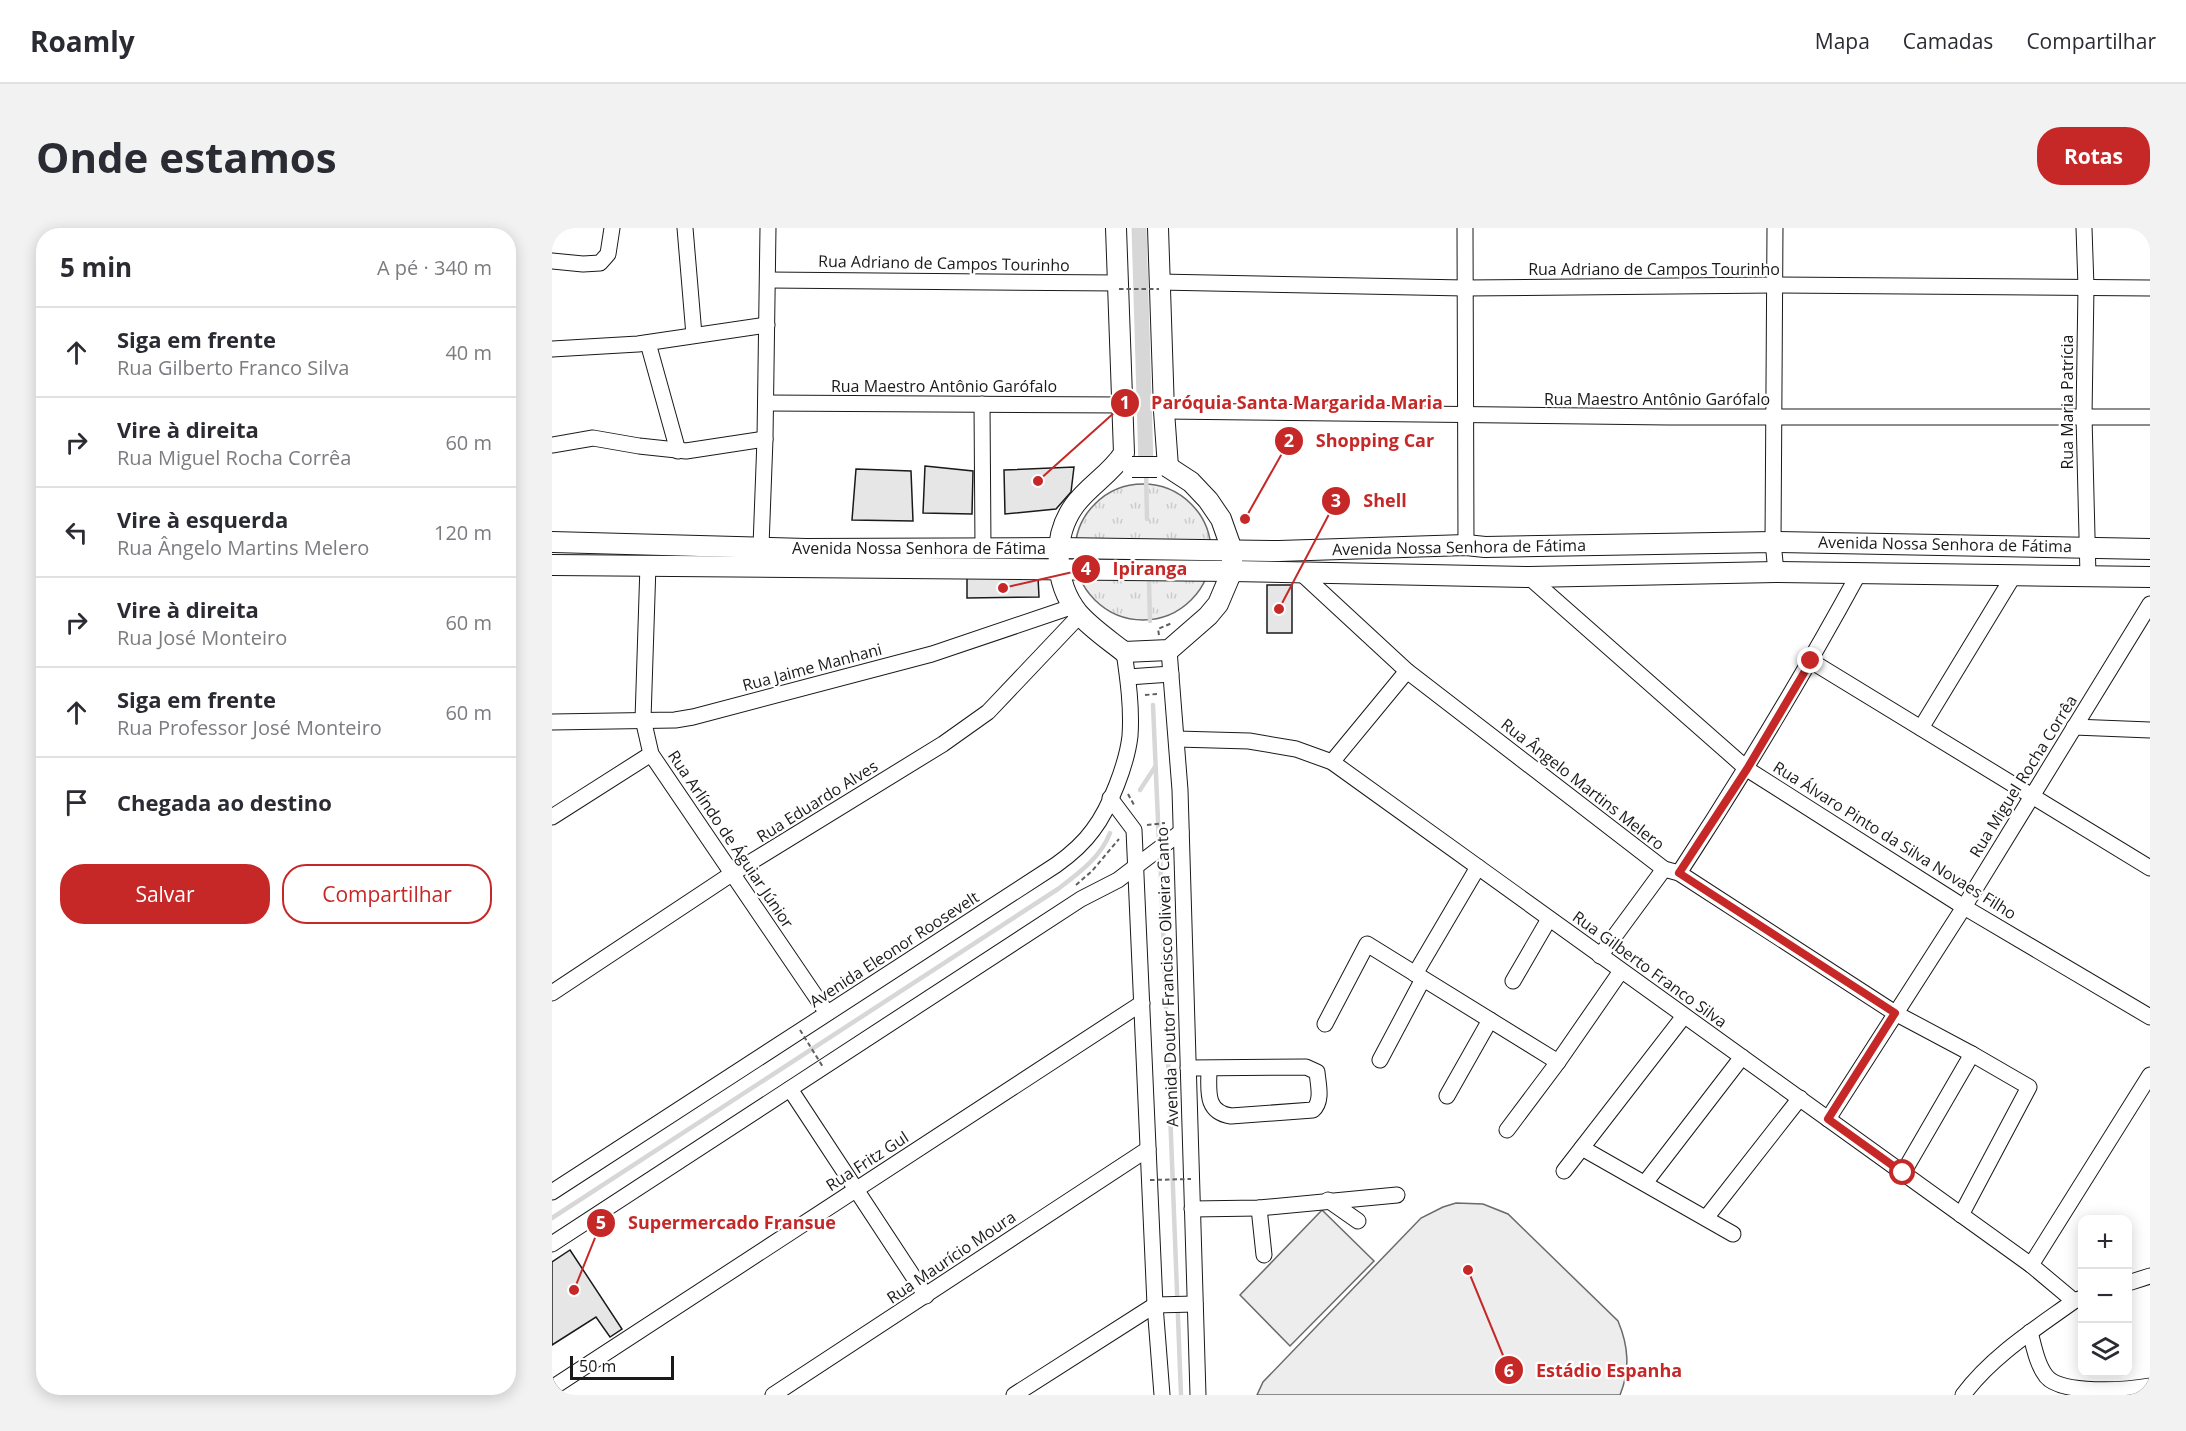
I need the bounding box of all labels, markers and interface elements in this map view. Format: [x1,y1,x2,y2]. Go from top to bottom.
text: Roamly [30,22,135,60]
text: Mapa [1815,27,1870,55]
text: Camadas [1903,27,1993,55]
text: Compartilhar [2026,27,2156,55]
button: Rotas [2037,127,2150,185]
text: Onde estamos [36,128,337,185]
text: 5 min [60,249,132,285]
street label: Rua Adriano de Campos Tourinho [818,250,1070,276]
text: A pé · 340 m [377,254,492,281]
street label: Rua Adriano de Campos Tourinho [1528,258,1780,280]
text: Siga em frente [117,324,276,354]
street label: Rua Maria Patrícia [2056,334,2078,470]
icon: ahead [60,336,93,369]
text: 40 m [445,339,492,366]
text: Rua Gilberto Franco Silva [117,354,349,381]
street label: Rua Maestro Antônio Garófalo [831,375,1057,397]
callout: Paróquia Santa Margarida Maria [1110,385,1455,421]
street label: Rua Maestro Antônio Garófalo [1544,388,1770,410]
text: 1 [1120,390,1130,414]
text: Paróquia Santa Margarida Maria [1151,390,1443,414]
text: Vire à direita [117,414,259,444]
callout: Shopping Car [1274,423,1447,459]
icon: right [60,426,93,459]
text: 2 [1284,428,1294,452]
text: Shopping Car [1316,428,1434,452]
text: 60 m [445,429,492,456]
text: Rua Miguel Rocha Corrêa [117,444,351,471]
callout: Shell [1321,483,1418,519]
text: 3 [1331,488,1341,512]
text: Shell [1363,488,1407,512]
text: Vire à esquerda [117,504,288,534]
icon: left [60,516,93,549]
text: 120 m [434,519,492,546]
street label: Avenida Nossa Senhora de Fátima [1818,531,2072,557]
text: Rua Ângelo Martins Melero [117,534,369,561]
street label: Avenida Nossa Senhora de Fátima [1332,534,1586,560]
street label: Avenida Nossa Senhora de Fátima [792,537,1046,559]
callout: Ipiranga [1071,551,1200,587]
text: 4 [1081,556,1091,580]
text: Ipiranga [1113,556,1187,580]
text: Vire à direita [117,594,259,624]
icon: right [60,606,93,639]
text: 60 m [445,609,492,636]
text: Rua José Monteiro [117,624,287,651]
street label: Rua Jaime Manhani [740,638,884,696]
route end [1797,647,1823,673]
text: Siga em frente [117,684,276,714]
street label: Rua Miguel Rocha Corrêa [1964,691,2082,861]
icon: ahead [60,696,93,729]
text: 60 m [445,699,492,726]
street label: Rua Ângelo Martins Melero [1497,713,1669,855]
text: Rua Professor José Monteiro [117,714,382,741]
street label: Rua Arlíndo de Águiar Júnior [663,746,799,933]
street label: Rua Eduardo Alves [752,755,882,847]
street label: Rua Álvaro Pinto da Silva Novaes Filho [1769,756,2021,924]
icon: arrive [60,786,93,819]
text: Chegada ao destino [117,787,332,817]
street label: Avenida Doutor Francisco Oliveira Canto [1151,827,1183,1127]
button: Salvar [60,864,270,924]
button: Compartilhar [282,864,492,924]
street label: Avenida Eleonor Roosevelt [805,886,983,1012]
street label: Rua Gilberto Franco Silva [1568,905,1732,1033]
street label: Rua Fritz Gul [821,1126,913,1196]
route start [1889,1159,1915,1185]
callout: Supermercado Fransue [586,1205,848,1241]
street label: Rua Maurício Moura [882,1206,1020,1308]
text: 5 [596,1210,606,1234]
text: Supermercado Fransue [628,1210,836,1234]
map controls [2078,1215,2132,1377]
button: + [2078,1215,2132,1269]
button: − [2078,1269,2132,1323]
button: layers [2078,1323,2132,1377]
callout: Estádio Espanha [1494,1352,1694,1388]
scale bar [570,1353,674,1380]
text: 50 m [579,1355,616,1377]
text: 6 [1504,1358,1514,1382]
text: Estádio Espanha [1536,1358,1682,1382]

